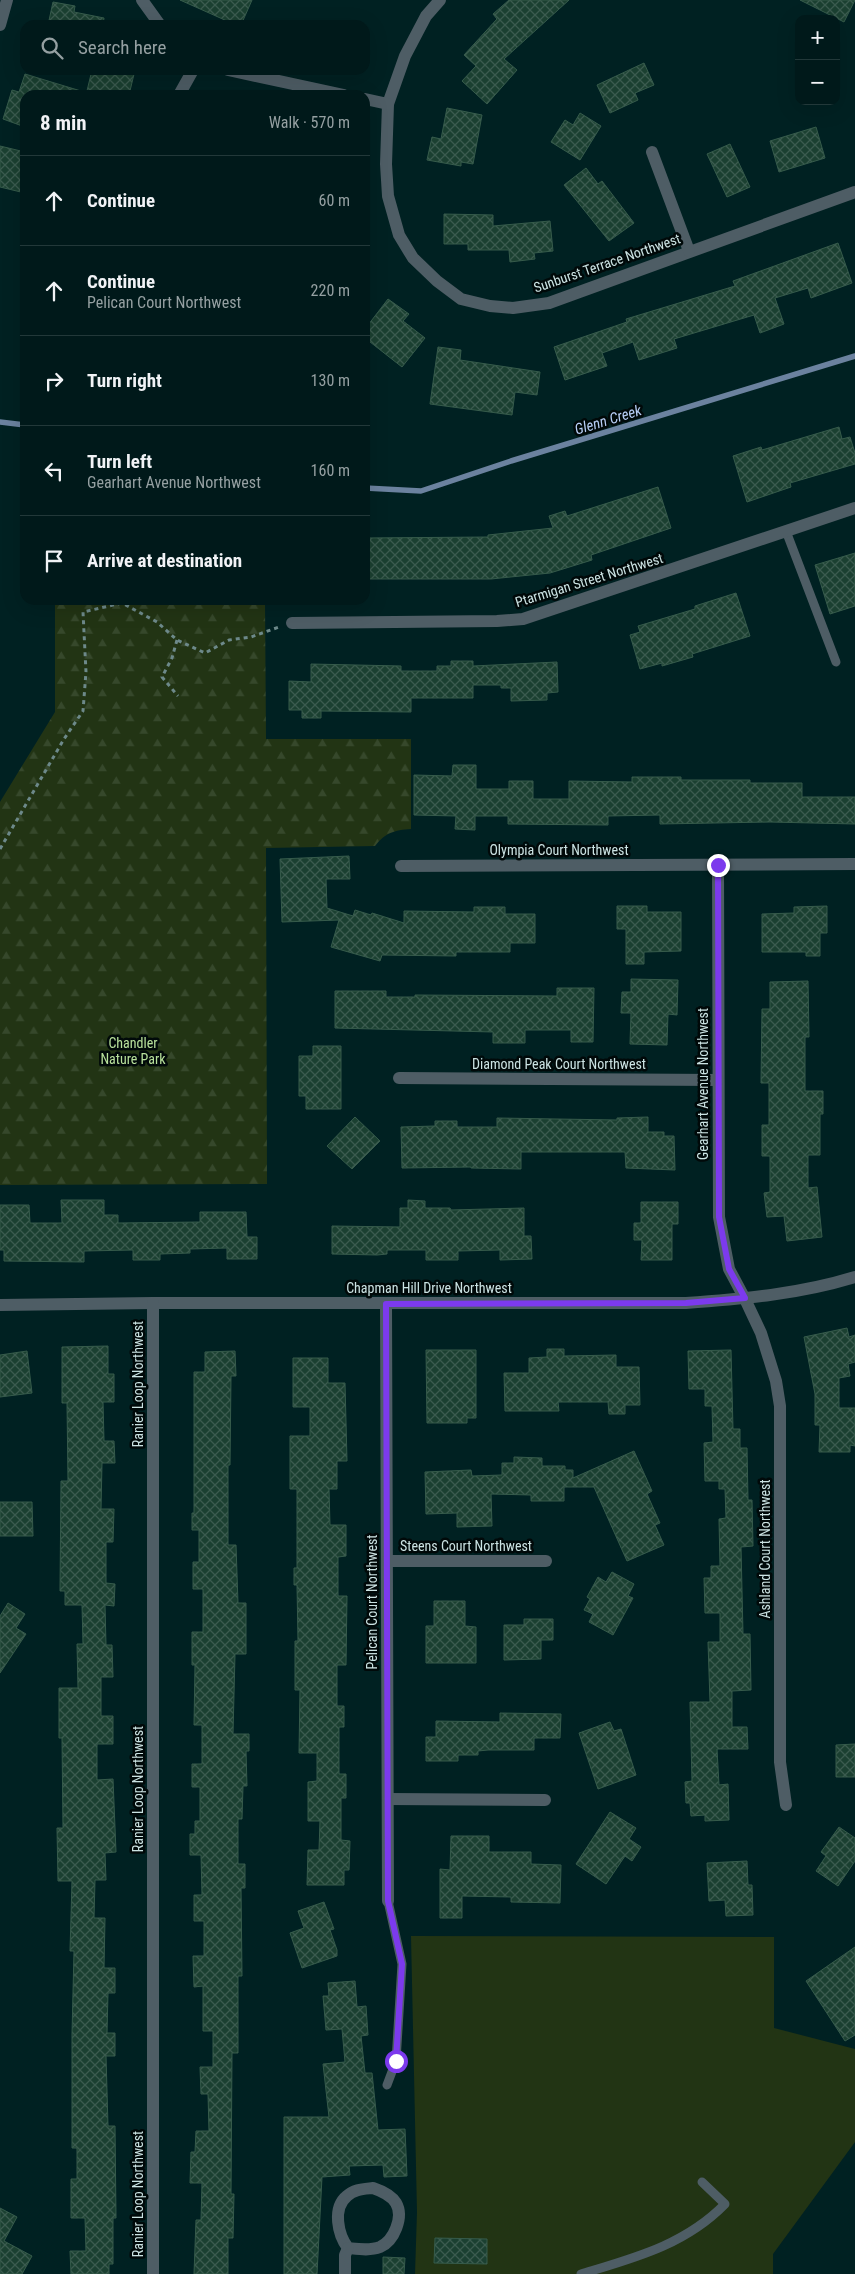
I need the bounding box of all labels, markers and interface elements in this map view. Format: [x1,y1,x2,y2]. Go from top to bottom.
map controls [795,15,840,105]
button: + [795,15,840,60]
search box [20,20,370,75]
icon: search [38,34,66,62]
text: Search here [78,36,166,59]
button: − [795,60,840,105]
text: 8 min [40,111,87,135]
text: Walk · 570 m [269,113,350,132]
icon: ahead [40,187,68,215]
text: Continue [87,189,155,212]
text: 60 m [318,191,350,210]
street label: Sunburst Terrace Northwest [532,230,682,296]
text: Continue [87,270,155,293]
icon: ahead [40,277,68,305]
text: 220 m [311,281,350,300]
text: Pelican Court Northwest [87,293,241,312]
icon: right [40,367,68,395]
text: Turn right [87,369,162,392]
text: 130 m [311,371,350,390]
water label: Glenn Creek [572,401,644,439]
text: Turn left [87,450,152,473]
icon: left [40,457,68,485]
text: 160 m [311,461,350,480]
text: Gearhart Avenue Northwest [87,473,261,492]
icon: arrive [40,547,68,575]
text: Arrive at destination [87,549,242,572]
street label: Ptarmigan Street Northwest [513,550,665,610]
street label: Olympia Court Northwest [489,842,629,858]
route end [707,854,730,877]
street label: Gearhart Avenue Northwest [695,1008,711,1160]
park label: Chandler Nature Park [100,1035,166,1067]
street label: Diamond Peak Court Northwest [472,1056,646,1072]
street label: Chapman Hill Drive Northwest [346,1280,512,1296]
street label: Ranier Loop Northwest [130,1321,146,1447]
street label: Ashland Court Northwest [757,1479,773,1619]
street label: Pelican Court Northwest [364,1535,380,1669]
street label: Steens Court Northwest [400,1538,532,1554]
street label: Ranier Loop Northwest [130,1726,146,1852]
route start [385,2050,408,2073]
street label: Ranier Loop Northwest [130,2131,146,2257]

